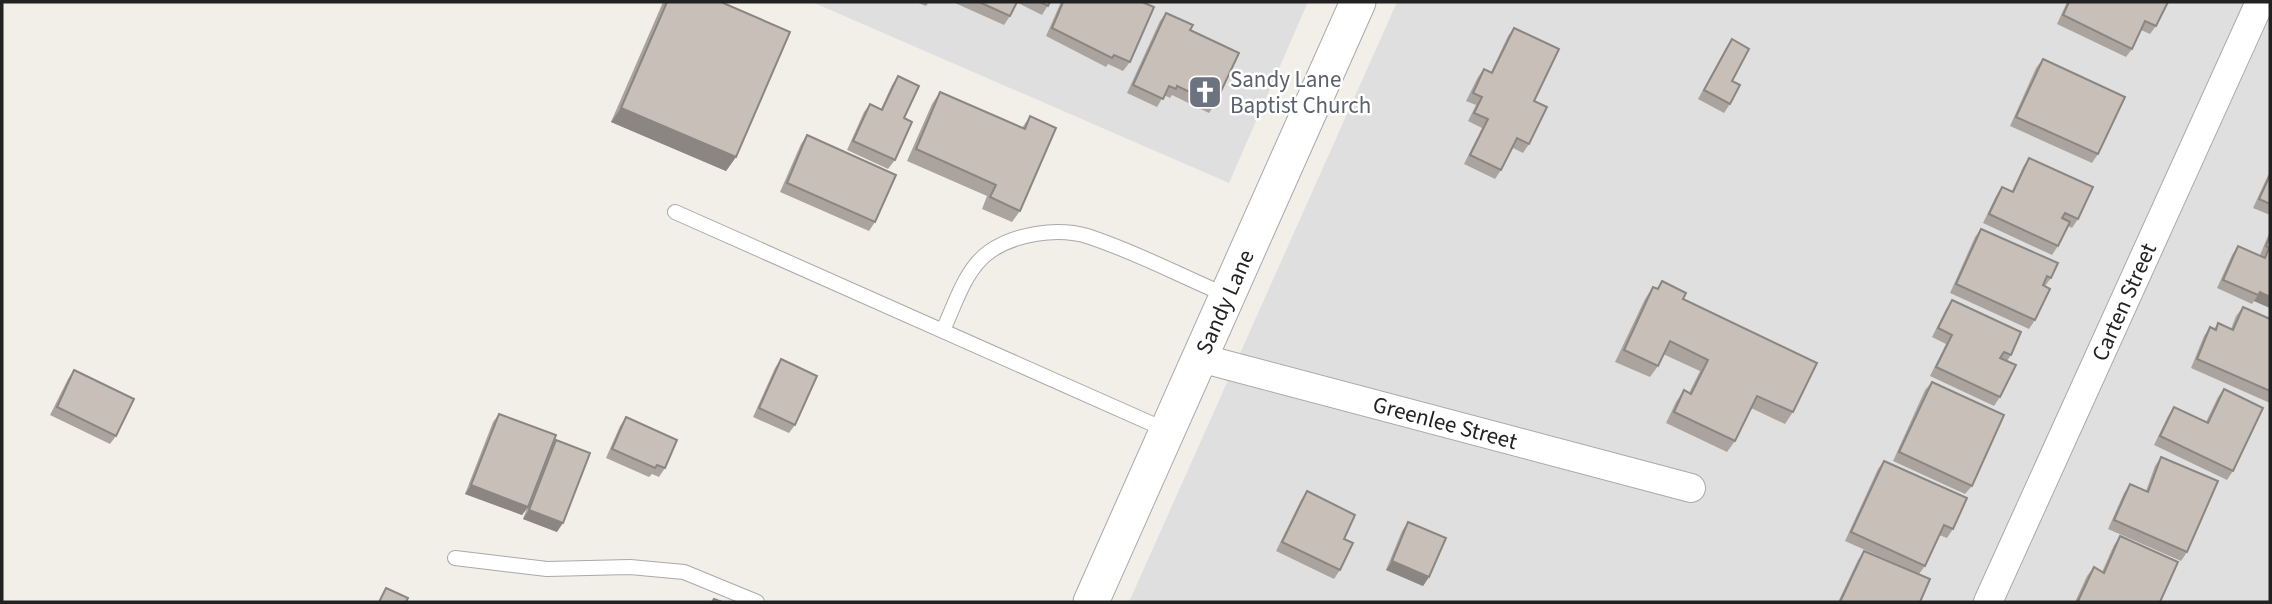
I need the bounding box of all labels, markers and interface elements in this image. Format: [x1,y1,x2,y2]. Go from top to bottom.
place label: Sandy Lane Baptist Church [1230,63,1371,122]
church icon: Sandy Lane Baptist Church [1186,73,1224,111]
street label: Carten Street [2083,237,2165,366]
street label: Sandy Lane [1187,244,1263,360]
street label: Greenlee Street [1369,388,1521,458]

